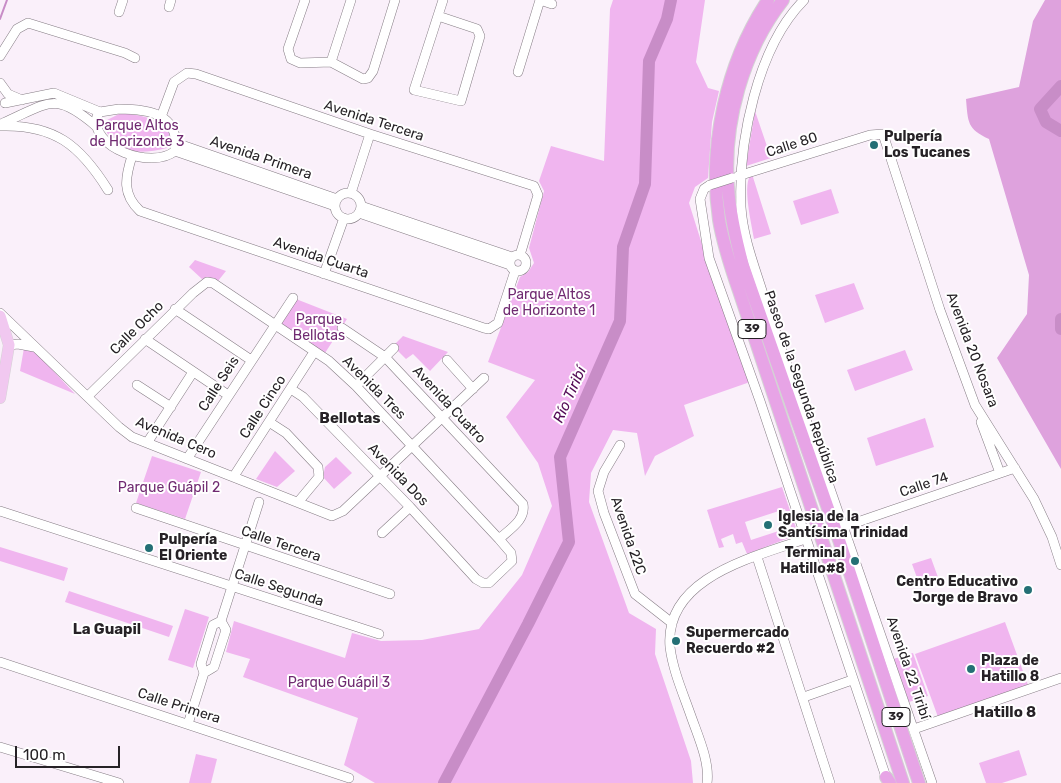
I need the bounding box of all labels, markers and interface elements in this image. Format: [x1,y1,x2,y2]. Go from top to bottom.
street label: Avenida Tercera [322,97,426,145]
park label: Parque Altos de Horizonte 3 [90,118,184,150]
street label: Calle 80 [764,129,820,161]
place label: Pulpería Los Tucanes [884,129,970,162]
street label: Avenida Primera [208,133,314,183]
marker: Pulpería Los Tucanes [868,139,880,151]
street label: Avenida Cuarta [271,234,371,282]
park label: Parque Altos de Horizonte 1 [503,287,595,320]
street label: Paseo de la Segunda República [760,288,842,486]
street label: Avenida 20 Nosara [942,290,1002,410]
street label: Calle Ocho [107,298,167,358]
park label: Parque Bellotas [293,312,345,344]
road number: 39 [738,320,766,338]
street label: Calle Seis [195,353,243,415]
street label: Avenida Tres [339,353,409,423]
street label: Avenida Cuatro [409,363,489,447]
water label: Río Tiribí [550,364,590,426]
street label: Calle Cinco [236,372,290,442]
district label: Bellotas [319,410,381,428]
street label: Avenida Cero [133,413,219,463]
street label: Avenida Dos [364,440,432,510]
street label: Calle 74 [897,469,951,501]
park label: Parque Guápil 2 [118,480,220,496]
street label: Avenida 22C [607,495,649,577]
place label: Iglesia de la Santísima Trinidad [778,509,908,542]
marker: Iglesia de la Santísima Trinidad [762,519,774,531]
street label: Calle Tercera [239,522,323,566]
place label: Pulpería El Oriente [159,532,227,564]
marker: Pulpería El Oriente [143,542,155,554]
place label: Terminal Hatillo#8 [780,545,845,578]
marker: Terminal Hatillo#8 [849,555,861,567]
street label: Calle Segunda [232,566,326,610]
place label: Centro Educativo Jorge de Bravo [896,574,1018,606]
marker: Centro Educativo Jorge de Bravo [1022,584,1034,596]
street label: Avenida 22 Tiribí [883,614,933,722]
district label: La Guapil [73,621,141,639]
place label: Supermercado Recuerdo #2 [686,625,789,658]
marker: Supermercado Recuerdo #2 [670,635,682,647]
place label: Plaza de Hatillo 8 [981,653,1039,686]
marker: Plaza de Hatillo 8 [965,663,977,675]
park label: Parque Guápil 3 [288,675,390,691]
street label: Calle Primera [135,685,223,727]
district label: Hatillo 8 [974,704,1036,722]
road number: 39 [882,708,910,726]
scale bar [18,736,122,768]
text: 100 m [23,746,65,764]

